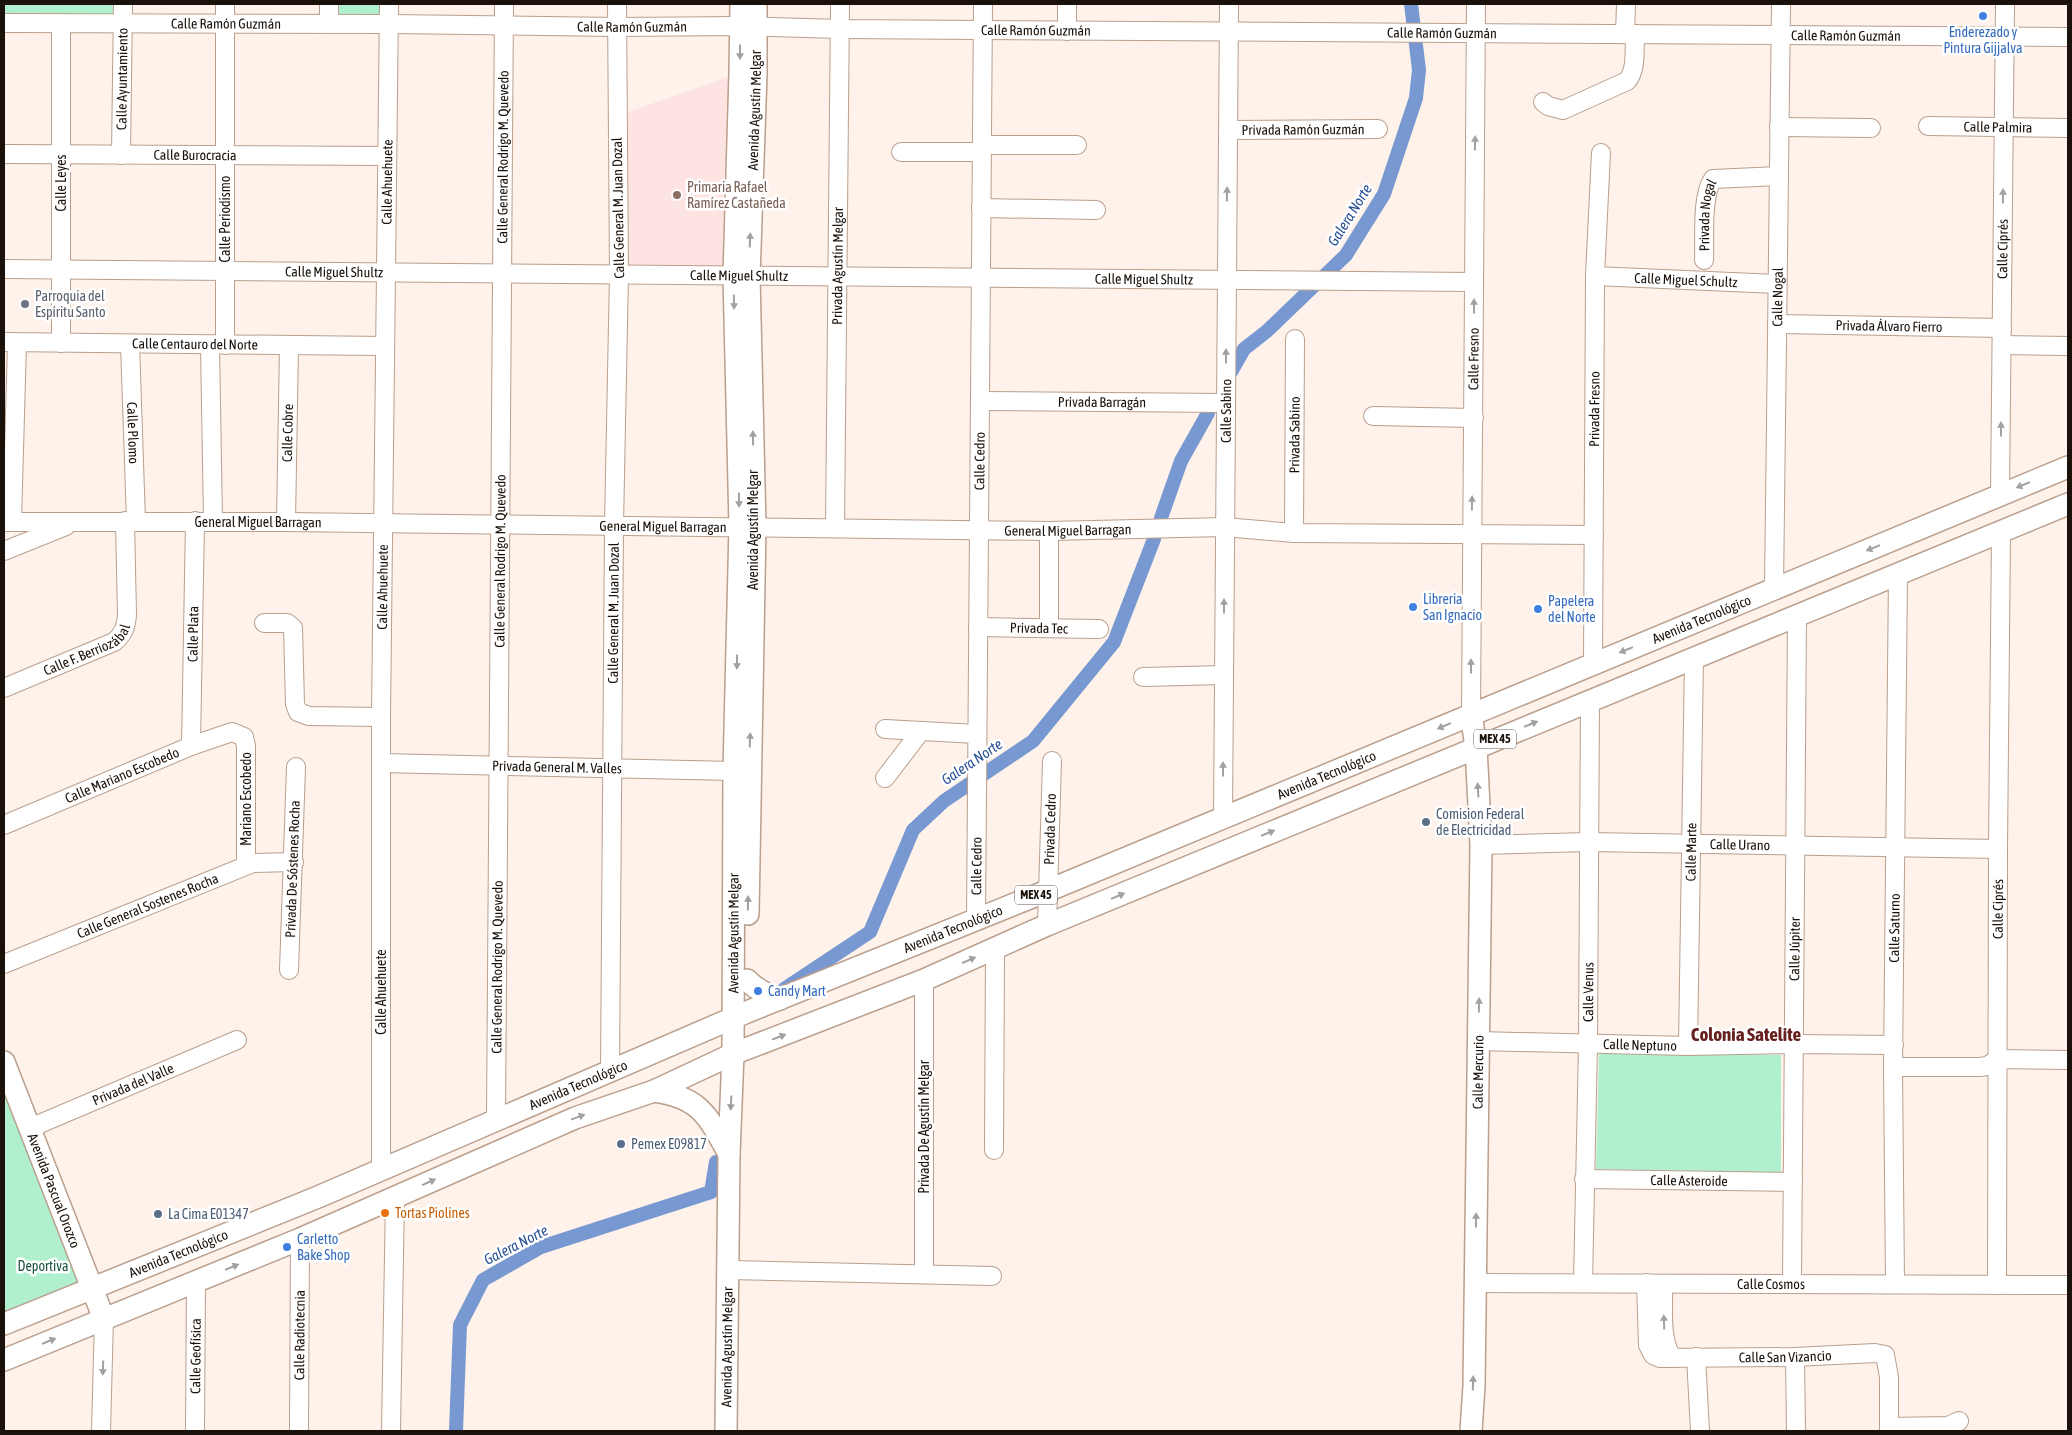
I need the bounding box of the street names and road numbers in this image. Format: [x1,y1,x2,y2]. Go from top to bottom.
street label: Calle Ramón Guzmán [171,15,281,32]
street label: Calle Ramón Guzmán [577,18,687,35]
street label: Calle Ramón Guzmán [981,22,1091,39]
street label: Calle Ramón Guzmán [1387,25,1497,41]
street label: Calle Ramón Guzmán [1791,27,1901,44]
street label: Calle Ayuntamiento [113,28,131,130]
street label: Avenida Agustín Melgar [745,49,764,171]
street label: Calle General Rodrigo M. Quevedo [494,70,512,244]
street label: Calle Palmira [1963,119,2033,135]
street label: Privada Ramón Guzmán [1241,121,1365,138]
street label: Calle General M. Juan Dozal [609,137,627,279]
street label: Calle Ahuehuete [379,139,395,225]
street label: Calle Burocracia [153,147,237,163]
street label: Calle Leyes [53,154,69,211]
street label: Calle Periodismo [217,176,233,262]
street label: Privada Nogal [1696,176,1719,251]
street label: Privada Agustín Melgar [829,206,846,325]
street label: Calle Ciprés [1994,219,2011,279]
street label: Calle Miguel Shultz [285,263,383,280]
street label: Calle Miguel Shultz [690,267,788,284]
street label: Calle Nogal [1769,267,1786,327]
street label: Calle Miguel Schultz [1634,270,1738,290]
street label: Calle Miguel Shultz [1095,271,1193,288]
street label: Privada Álvaro Fierro [1835,317,1943,335]
street label: Calle Fresno [1465,328,1482,390]
street label: Calle Centauro del Norte [132,335,258,353]
street label: Privada Fresno [1586,371,1603,447]
street label: Calle Sabino [1218,379,1234,443]
street label: Privada Barragán [1058,394,1146,410]
street label: Privada Sabino [1286,396,1303,474]
street label: Calle Plomo [124,402,142,464]
street label: Calle Cobre [279,404,296,462]
street label: Calle Cedro [971,432,988,490]
street label: Avenida Agustín Melgar [745,469,761,590]
street label: Calle General Rodrigo M. Quevedo [491,474,509,648]
street label: General Miguel Barragan [194,514,322,530]
street label: General Miguel Barragan [599,518,727,535]
street label: General Miguel Barragan [1004,521,1132,539]
street label: Calle General M. Juan Dozal [605,542,622,684]
street label: Calle Ahuehuete [374,544,391,630]
street label: Avenida Tecnológico [1650,592,1753,647]
street label: Calle Plata [184,606,201,662]
street label: Privada Tec [1010,620,1069,637]
street label: Calle F. Berriozábal [41,622,133,679]
road number: MEX 45 [1474,730,1516,749]
street label: Calle Mariano Escobedo [62,744,181,806]
street label: Avenida Tecnológico [1275,747,1378,803]
street label: Mariano Escobedo [238,752,254,846]
street label: Privada General M. Valles [492,758,622,776]
street label: Privada Cedro [1041,793,1059,865]
street label: Privada De Sóstenes Rocha [282,800,303,938]
street label: Calle Marte [1683,823,1699,881]
street label: Calle Urano [1710,836,1770,853]
street label: Calle Cedro [968,837,985,895]
street label: Calle General Sostenes Rocha [75,870,221,942]
street label: Avenida Agustín Melgar [725,872,742,993]
street label: Calle Ciprés [1990,879,2006,939]
street label: Calle General Rodrigo M. Quevedo [488,880,506,1054]
road number: MEX 45 [1015,886,1057,904]
street label: Calle Saturno [1886,893,1903,963]
street label: Avenida Tecnológico [901,902,1005,956]
street label: Calle Júpiter [1786,916,1803,981]
street label: Calle Ahuehuete [373,949,389,1035]
street label: Calle Venus [1580,962,1596,1022]
street label: Calle Mercurio [1470,1035,1487,1109]
street label: Calle Neptuno [1603,1036,1677,1054]
street label: Avenida Tecnológico [527,1057,630,1113]
street label: Privada De Agustín Melgar [916,1059,932,1194]
street label: Privada del Valle [90,1060,176,1109]
street label: Avenida Pascual Orozco [25,1131,84,1250]
street label: Calle Asteroide [1650,1172,1728,1189]
street label: Avenida Tecnológico [126,1226,230,1281]
street label: Calle Cosmos [1737,1276,1805,1292]
street label: Avenida Agustín Melgar [718,1286,736,1407]
street label: Calle Radiotecnia [291,1290,308,1380]
street label: Calle Geofísica [187,1318,204,1394]
street label: Calle San Vizancio [1739,1347,1832,1365]

